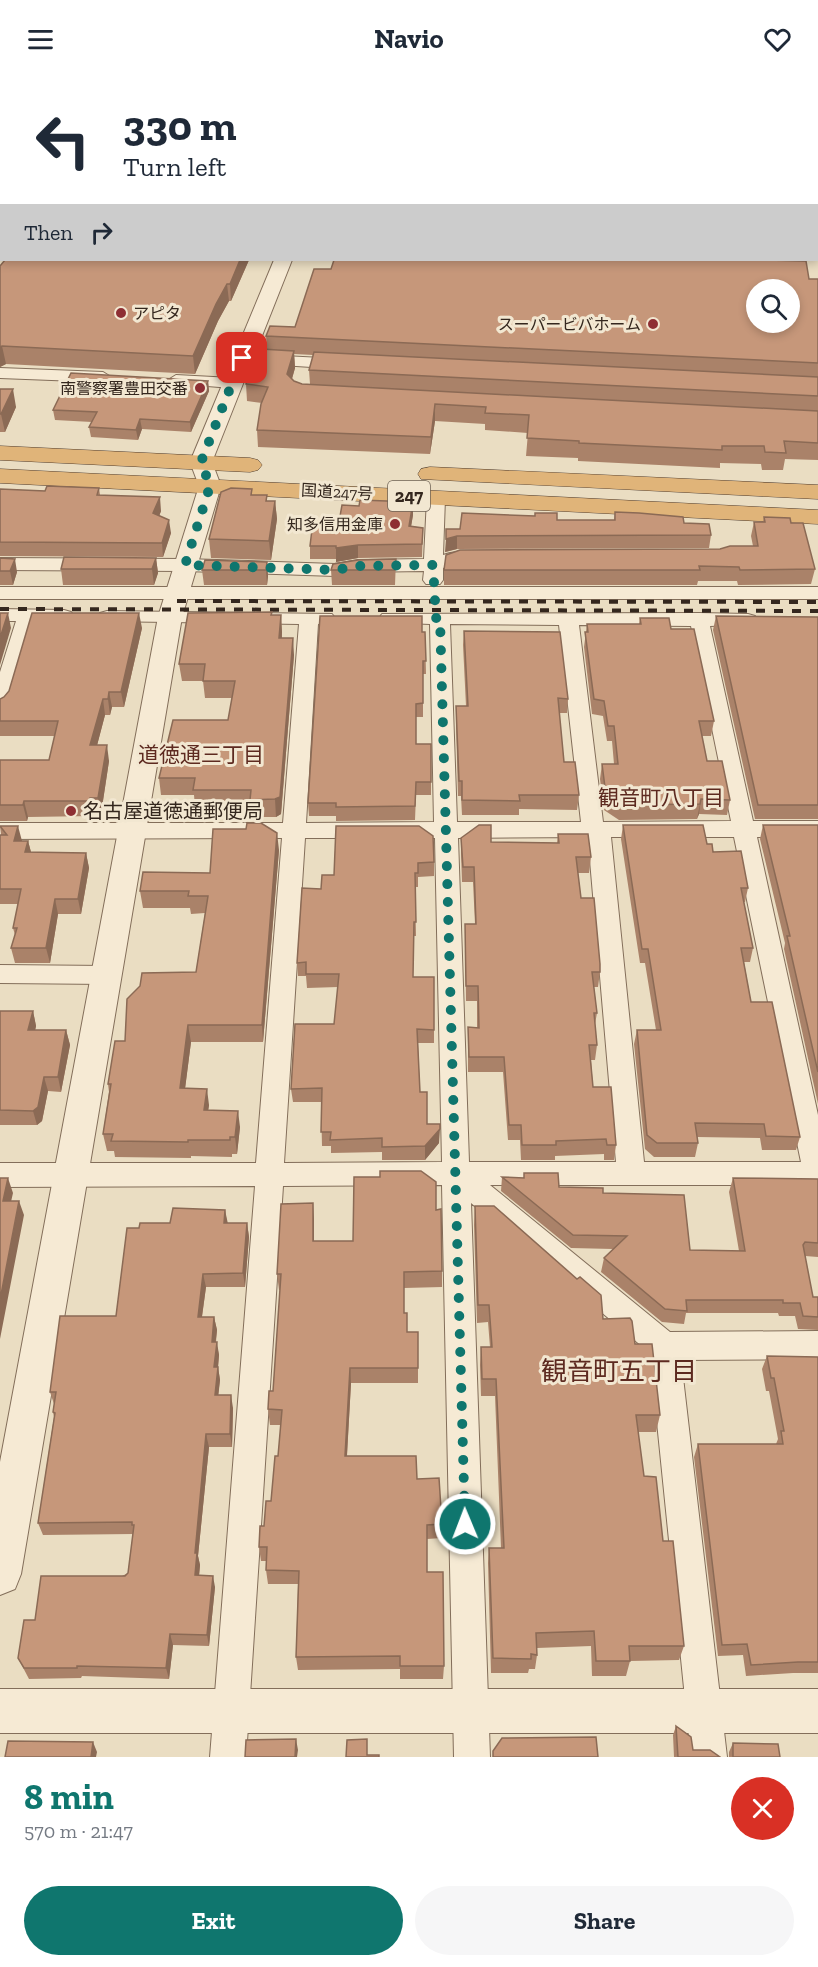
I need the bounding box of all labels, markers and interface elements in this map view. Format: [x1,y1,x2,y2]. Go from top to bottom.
icon: menu [24,23,57,56]
text: Navio [374,23,444,55]
icon: heart [761,23,794,56]
text: 330 m [123,100,237,151]
icon: left [24,102,102,180]
text: Turn left [123,151,226,183]
icon: right [85,216,118,249]
text: Then [24,219,73,246]
map controls [746,279,800,333]
button: search [746,279,800,333]
place label: アピタ [133,304,181,323]
marker: アピタ [114,306,128,320]
place label: スーパービバホーム [498,315,641,334]
marker: スーパービバホーム [646,317,660,331]
pin [216,332,267,383]
icon: arrive [225,341,258,374]
place label: 南警察署豊田交番 [60,379,188,398]
marker: 南警察署豊田交番 [193,381,207,395]
street label: 国道247号 [300,481,374,503]
road number: 247 [388,481,430,511]
place label: 知多信用金庫 [287,515,383,534]
marker: 知多信用金庫 [388,517,402,531]
district label: 道徳通三丁目 [138,742,264,767]
district label: 観音町八丁目 [598,785,724,810]
place label: 名古屋道徳通郵便局 [83,799,263,823]
marker: 名古屋道徳通郵便局 [64,804,78,818]
district label: 観音町五丁目 [541,1355,697,1387]
position arrow [433,1492,497,1556]
text: 8 min [24,1775,114,1818]
button: close [731,1777,794,1840]
text: 570 m · 21:47 [24,1819,133,1843]
button: Exit [24,1886,403,1955]
button: Share [415,1886,794,1955]

